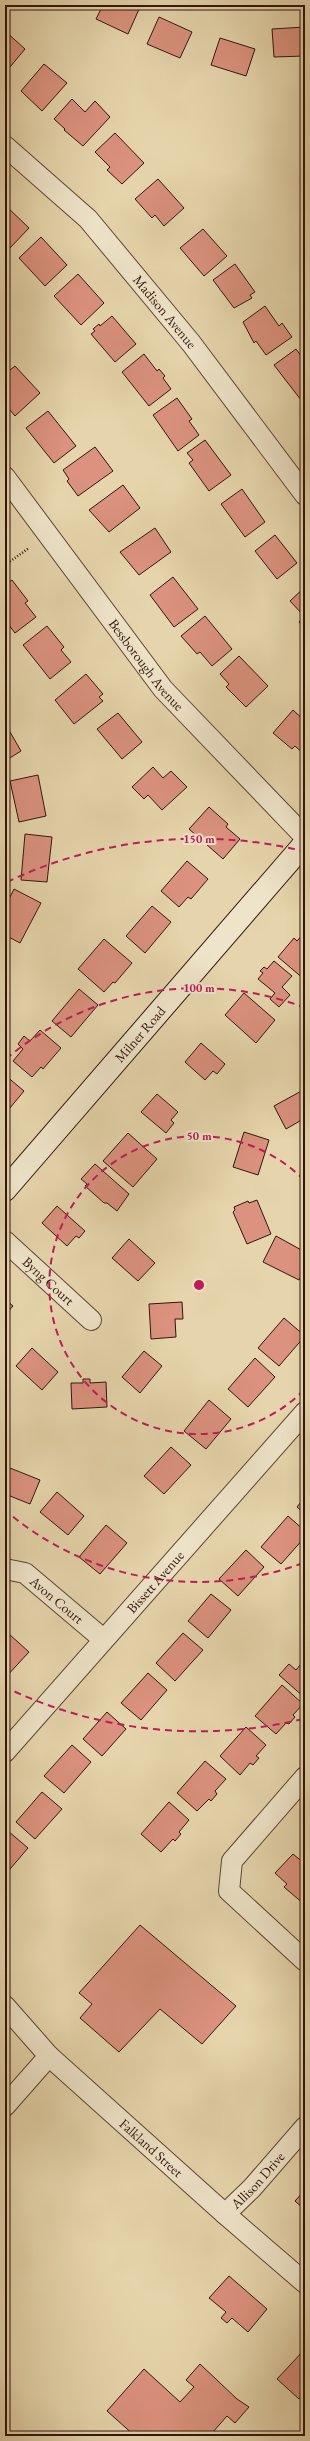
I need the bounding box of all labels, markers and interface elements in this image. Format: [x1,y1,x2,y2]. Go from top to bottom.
street label: Madison Avenue [129,271,201,352]
street label: Bessborough Avenue [105,615,188,715]
text: 150 m [183,831,215,847]
text: 100 m [183,980,215,996]
street label: Milner Road [110,1001,170,1066]
text: 50 m [186,1128,212,1144]
street label: Byng Court [19,1253,79,1310]
centre of rings [192,1278,206,1292]
street label: Bissett Avenue [123,1546,188,1617]
street label: Avon Court [25,1571,88,1628]
street label: Falkland Street [116,2115,187,2181]
street label: Allison Drive [226,2148,289,2213]

